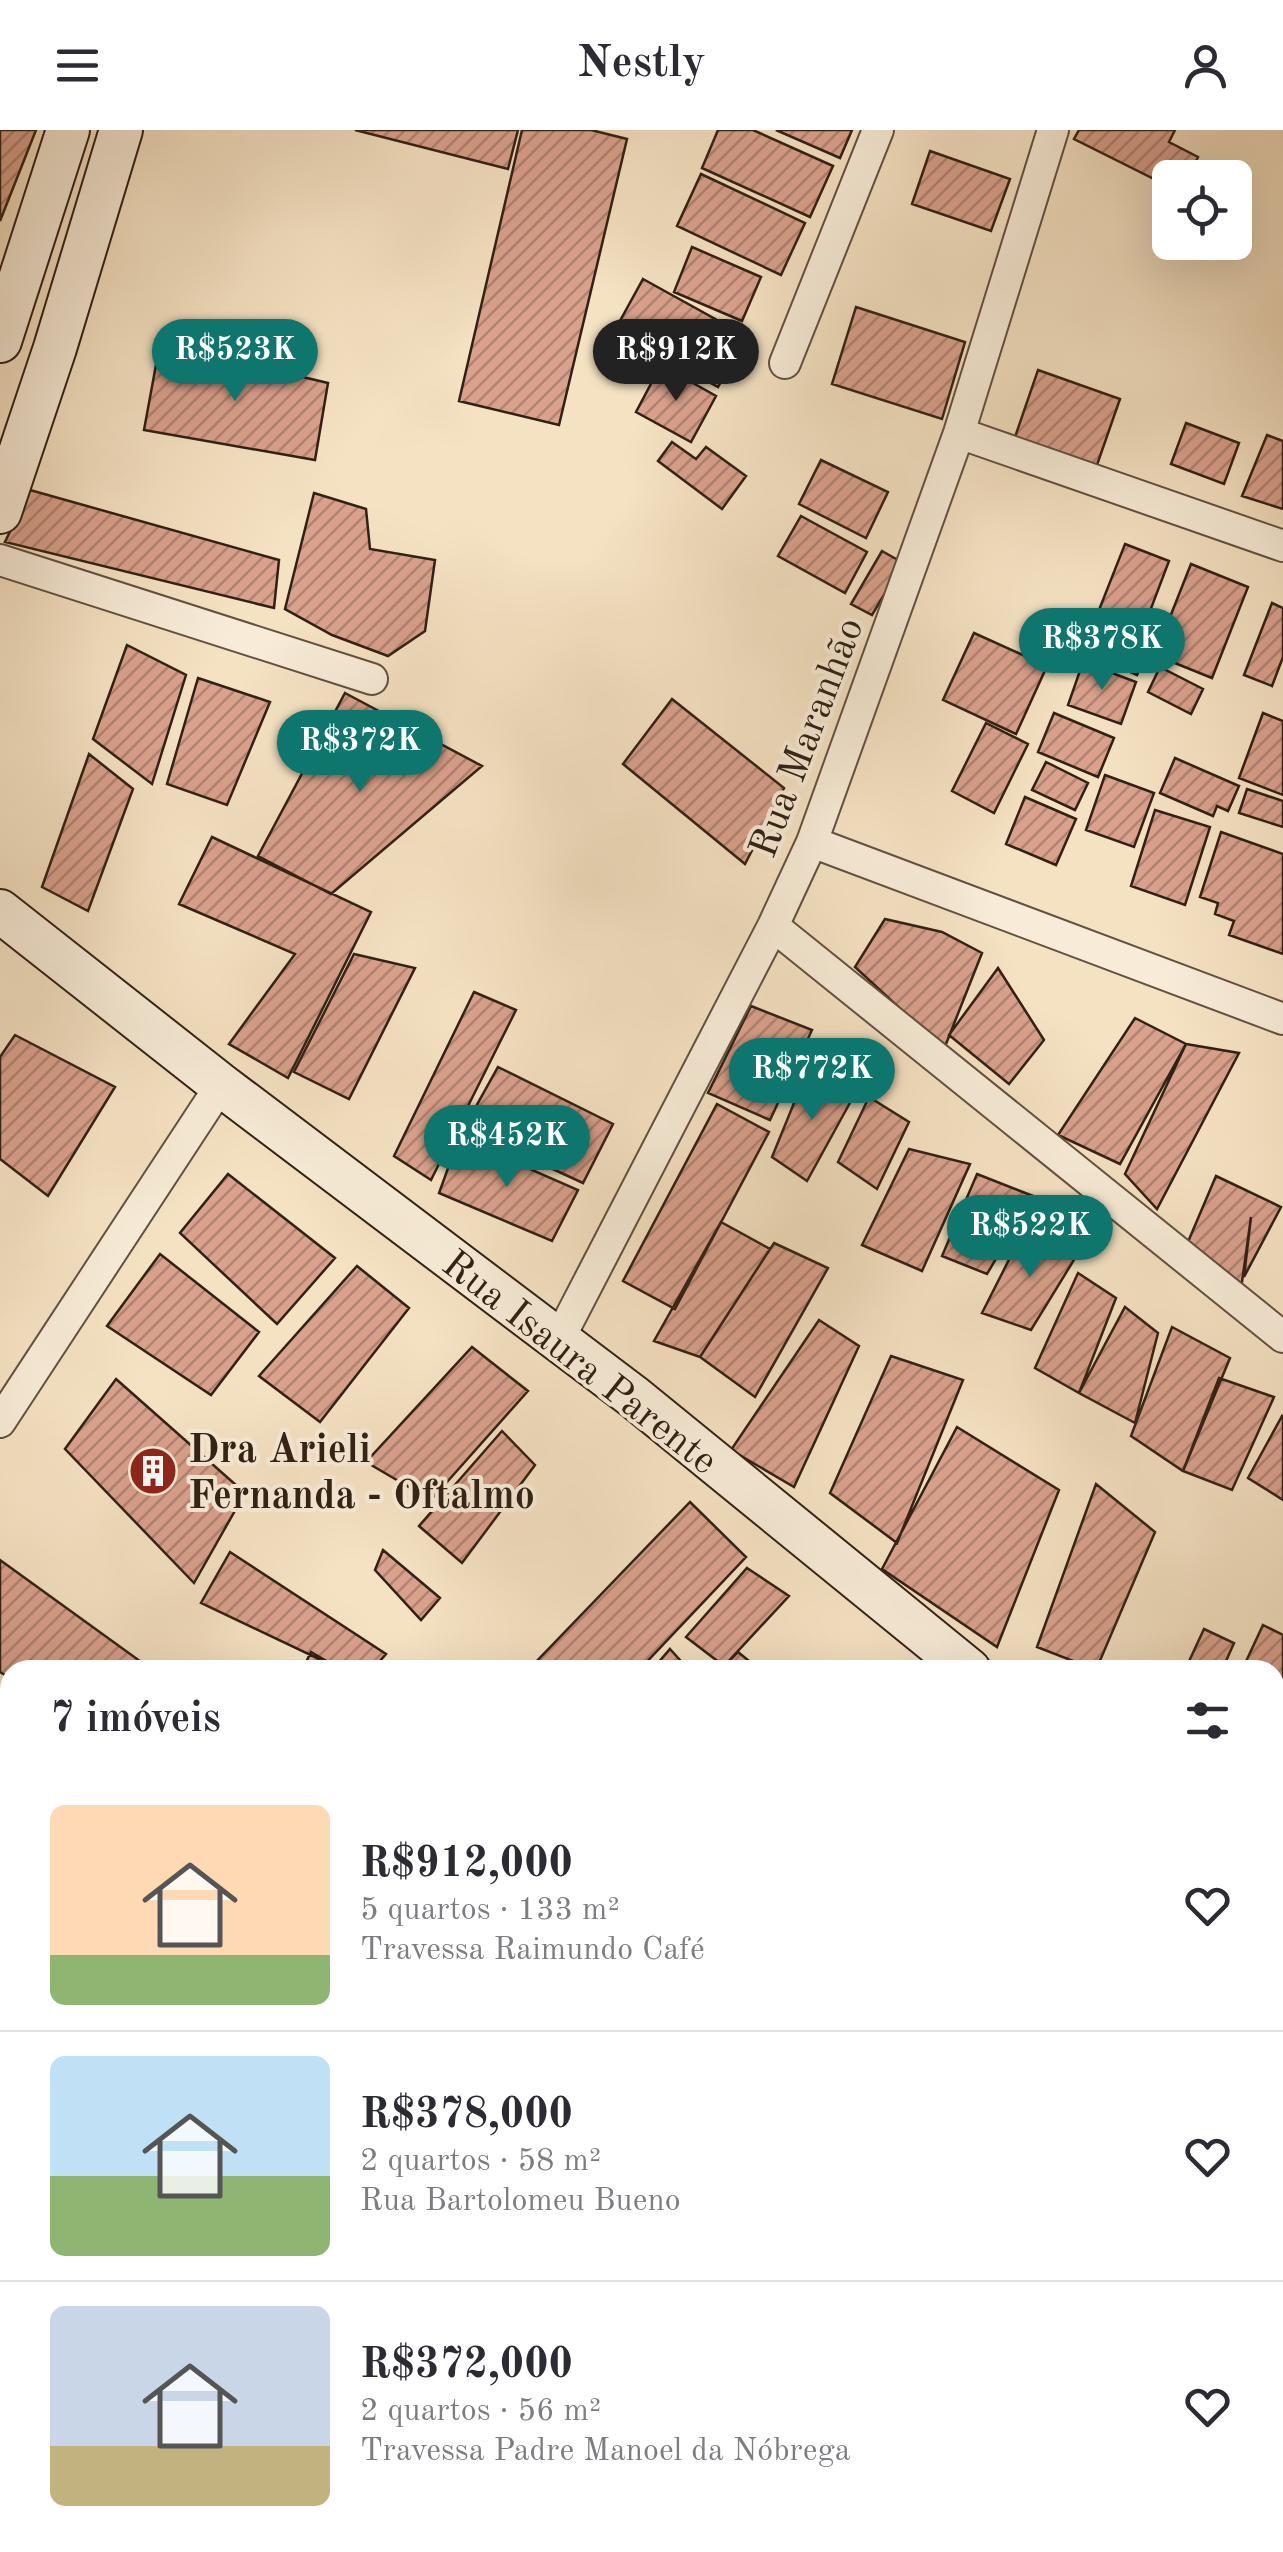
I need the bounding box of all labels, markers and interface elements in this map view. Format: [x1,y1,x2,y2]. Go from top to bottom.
icon: menu [50,38,105,93]
icon: person [1178,38,1233,93]
text: Nestly [577,42,706,87]
map controls [1152,160,1252,260]
button: locate [1152,160,1252,260]
pin: R$523K [154,319,316,404]
pin: R$912K [595,319,757,404]
text: R$523K [174,335,296,367]
text: R$912K [615,335,737,367]
pin: R$378K [1021,608,1183,693]
street label: Rua Maranhão [745,613,873,864]
text: R$378K [1041,624,1163,656]
pin: R$372K [279,710,441,795]
text: R$372K [299,726,421,758]
pin: R$772K [731,1038,893,1123]
text: R$772K [751,1054,873,1086]
pin: R$452K [426,1105,588,1190]
text: R$452K [446,1121,568,1153]
pin: R$522K [949,1195,1111,1280]
text: R$522K [969,1211,1091,1243]
street label: Rua Isaura Parente [434,1245,723,1484]
place label: Dra Arieli Fernanda - Oftalmo [188,1432,535,1518]
building icon: Dra Arieli Fernanda - Oftalmo [127,1445,179,1497]
icon: filters [1180,1693,1235,1748]
text: 7 imóveis [50,1699,221,1741]
text: R$912,000 [360,1844,573,1886]
icon: home [130,1845,250,1965]
icon: heart [1180,1878,1235,1933]
text: 5 quartos · 133 m² [360,1895,620,1927]
text: Travessa Raimundo Café [360,1935,705,1967]
text: R$378,000 [360,2095,573,2137]
icon: home [130,2096,250,2216]
icon: heart [1180,2129,1235,2184]
text: 2 quartos · 58 m² [360,2146,601,2178]
text: Rua Bartolomeu Bueno [360,2186,681,2218]
text: R$372,000 [360,2345,573,2387]
icon: home [130,2346,250,2466]
icon: heart [1180,2379,1235,2434]
text: 2 quartos · 56 m² [360,2396,601,2428]
text: Travessa Padre Manoel da Nóbrega [360,2436,851,2468]

